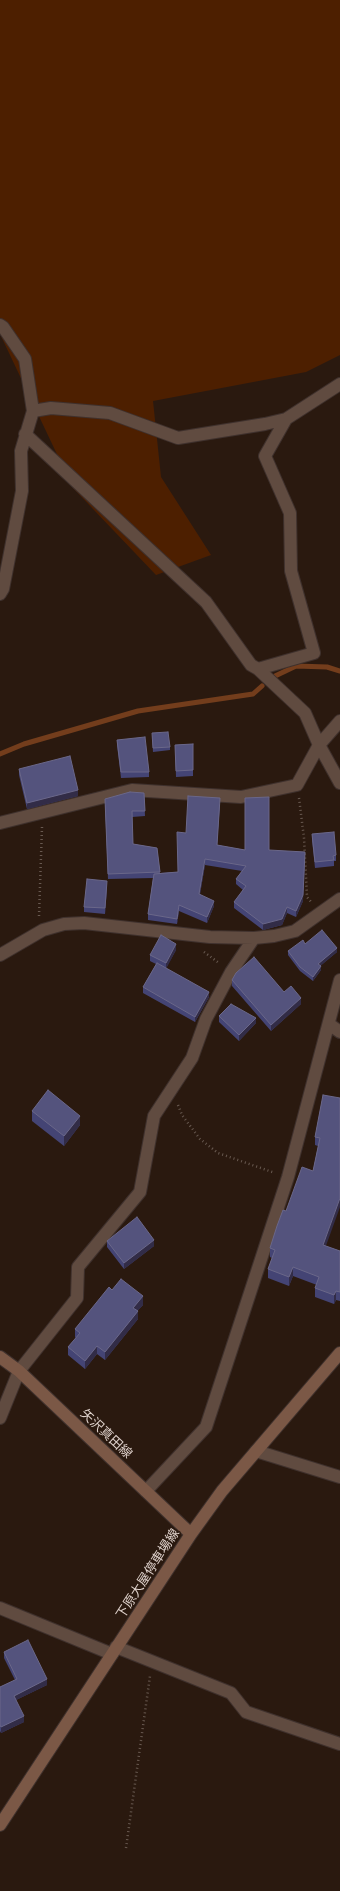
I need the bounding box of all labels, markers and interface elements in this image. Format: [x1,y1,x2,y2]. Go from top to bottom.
street label: 矢沢真田線 [77,1406,135,1462]
street label: 下原大屋停車場線 [113,1526,183,1622]

